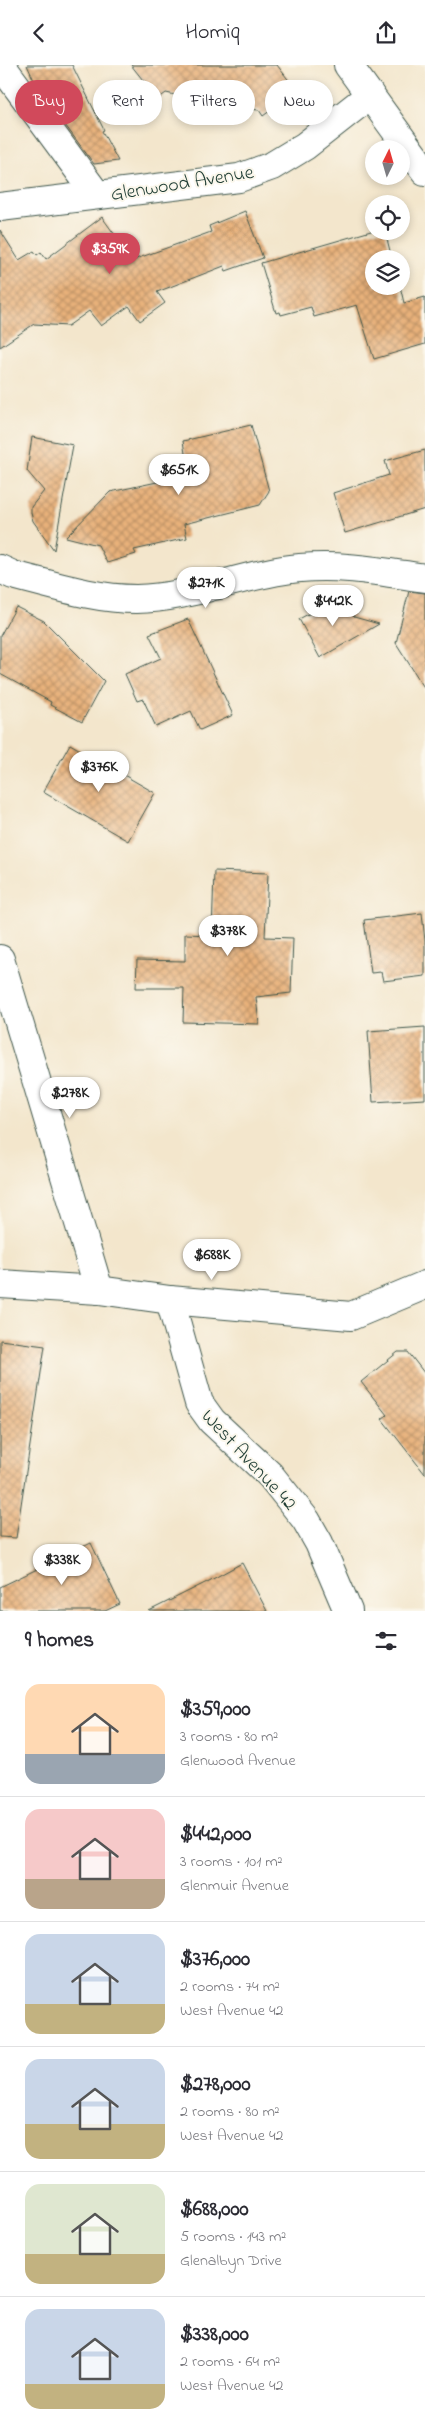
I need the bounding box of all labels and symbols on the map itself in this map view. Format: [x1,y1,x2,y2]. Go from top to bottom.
north arrow [365,140,410,185]
street label: Glenwood Avenue [109,159,256,210]
pin: $359K [75,233,145,275]
pin: $651K [144,453,214,496]
pin: $271K [171,567,241,609]
pin: $442K [298,585,368,627]
pin: $376K [64,751,134,793]
pin: $378K [193,915,263,957]
pin: $278K [35,1077,105,1119]
pin: $688K [177,1239,247,1281]
street label: West Avenue 42 [193,1404,303,1518]
pin: $338K [27,1543,97,1586]

